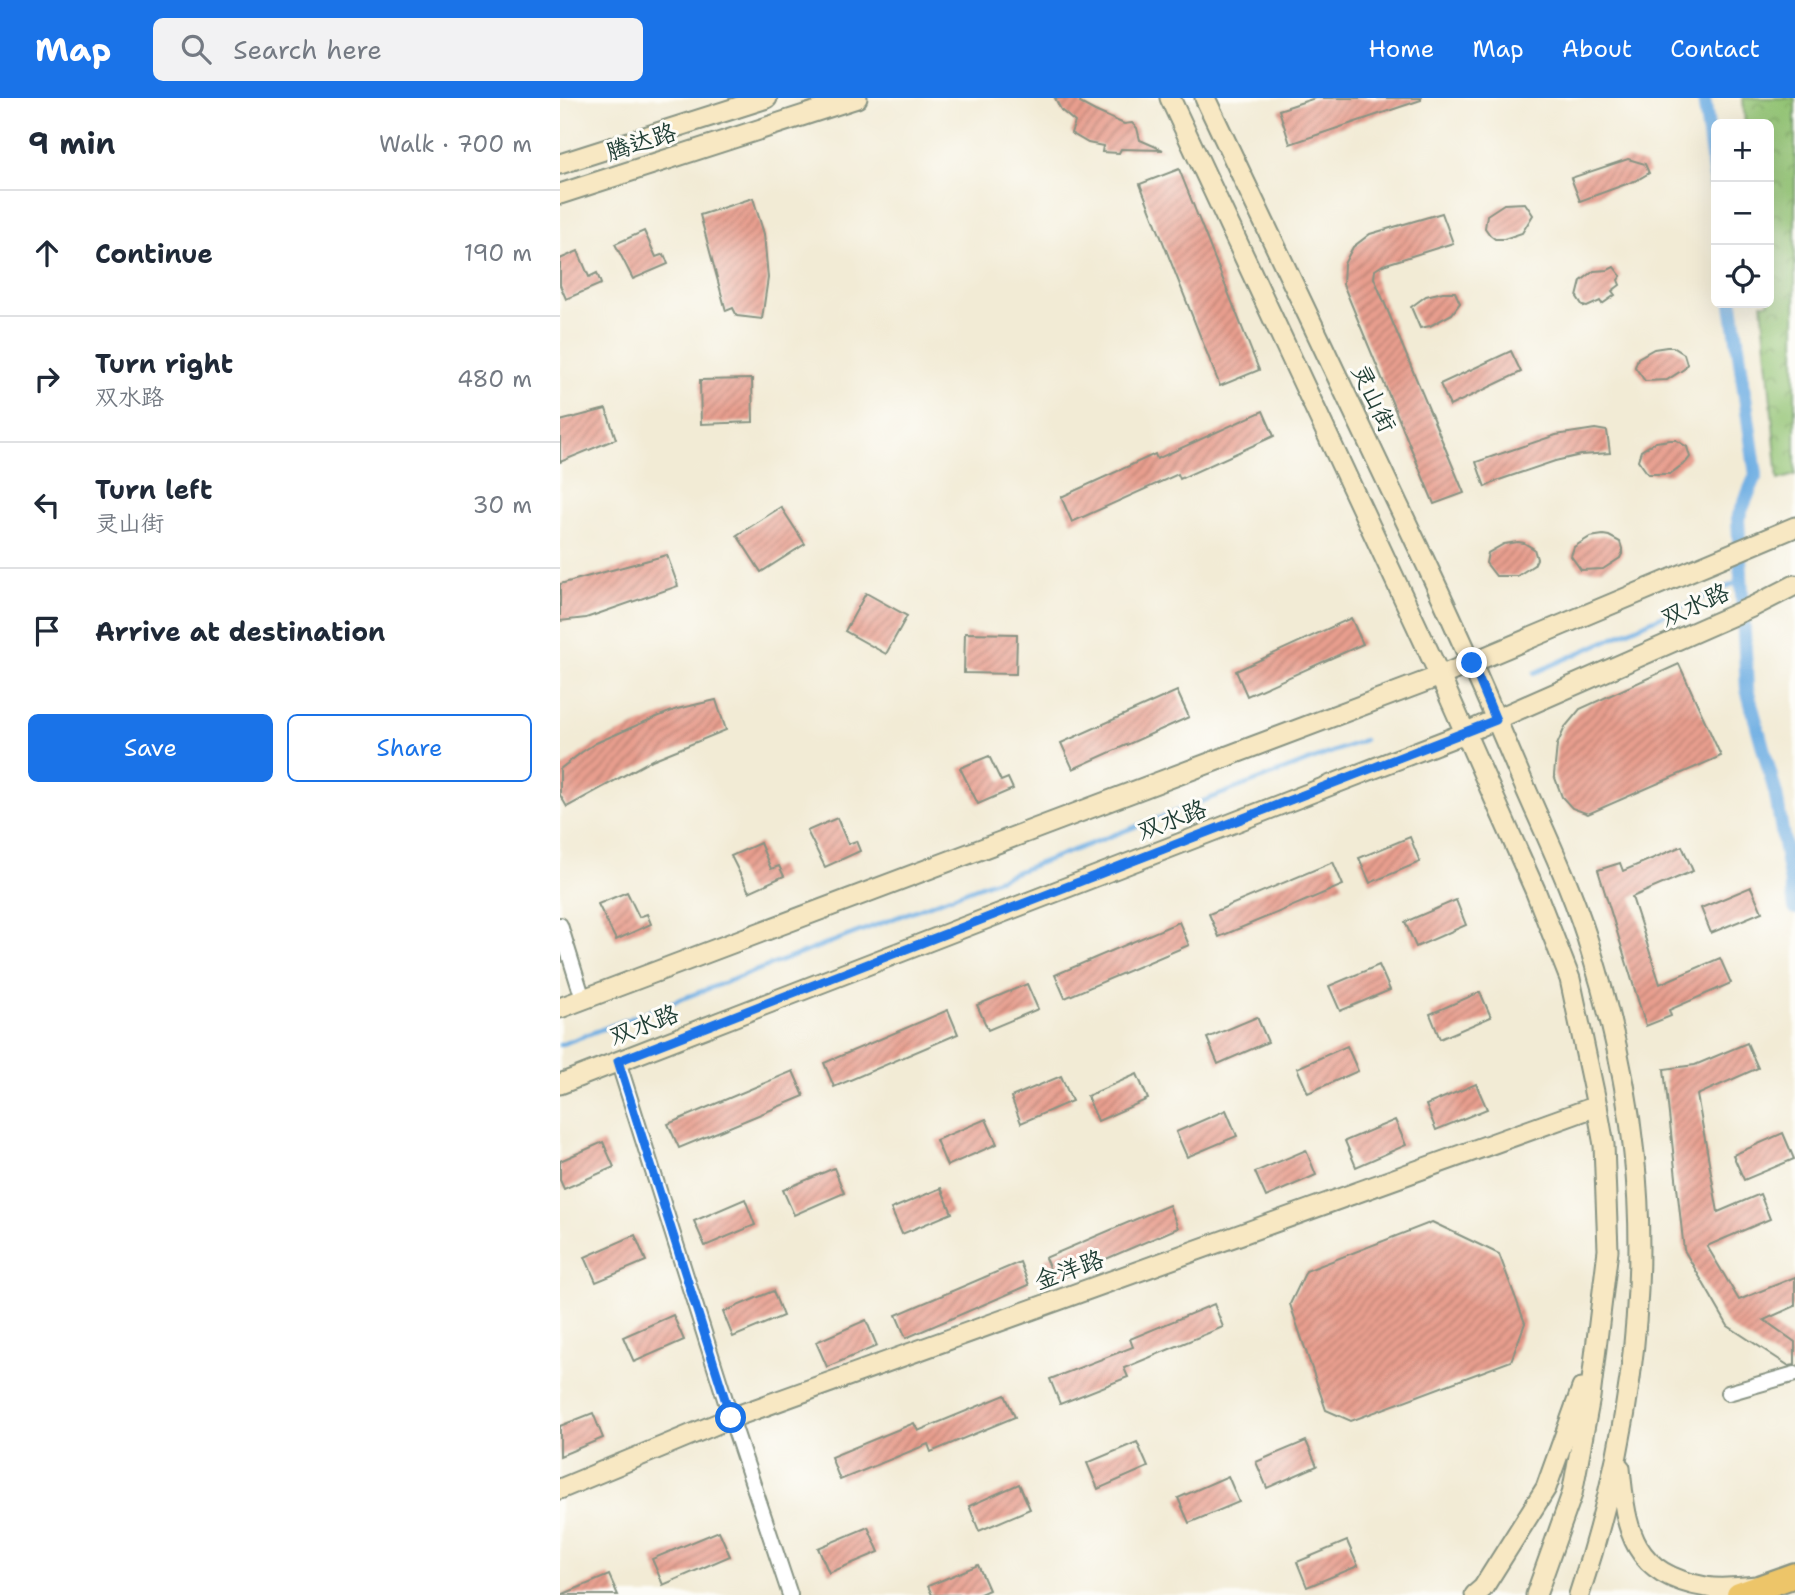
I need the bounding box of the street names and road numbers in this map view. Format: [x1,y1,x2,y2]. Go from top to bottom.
street label: 腾达路 [602,116,680,168]
street label: 灵山街 [1344,359,1404,437]
street label: 双水路 [1656,576,1734,634]
street label: 双水路 [1133,792,1211,848]
street label: 双水路 [605,997,683,1053]
street label: 金洋路 [1030,1243,1108,1297]

